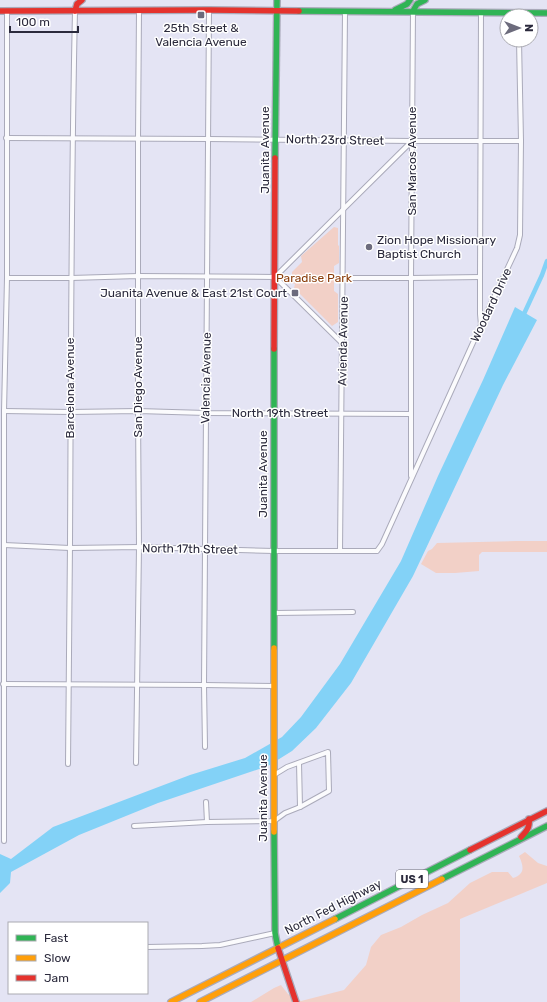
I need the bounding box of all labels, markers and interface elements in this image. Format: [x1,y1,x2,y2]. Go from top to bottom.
scale bar [10,8,78,34]
north arrow [499,8,539,48]
marker: 25th Street & Valencia Avenue [196,10,206,20]
text: 100 m [16,15,50,29]
place label: 25th Street & Valencia Avenue [155,21,247,49]
text: N [522,24,535,32]
street label: Juanita Avenue [258,106,272,194]
street label: San Marcos Avenue [405,106,419,216]
street label: North 23rd Street [286,132,385,148]
place label: Zion Hope Missionary Baptist Church [377,233,496,261]
marker: Zion Hope Missionary Baptist Church [364,242,374,252]
street label: Woodard Drive [468,265,514,344]
park label: Paradise Park [276,271,353,285]
place label: Juanita Avenue & East 21st Court [100,286,287,300]
marker: Juanita Avenue & East 21st Court [290,288,300,298]
street label: Avienda Avenue [335,296,351,386]
street label: Valencia Avenue [198,332,214,424]
street label: San Diego Avenue [131,336,145,437]
street label: Barcelona Avenue [63,337,77,438]
street label: North 19th Street [232,406,329,420]
street label: Juanita Avenue [256,430,270,518]
street label: North 17th Street [142,541,238,557]
street label: Juanita Avenue [256,754,270,842]
road number: US 1 [396,870,428,888]
street label: North Fed Highway [282,876,384,937]
legend [8,922,148,994]
text: Fast [44,931,68,945]
text: Slow [44,951,71,965]
text: Jam [44,971,69,985]

